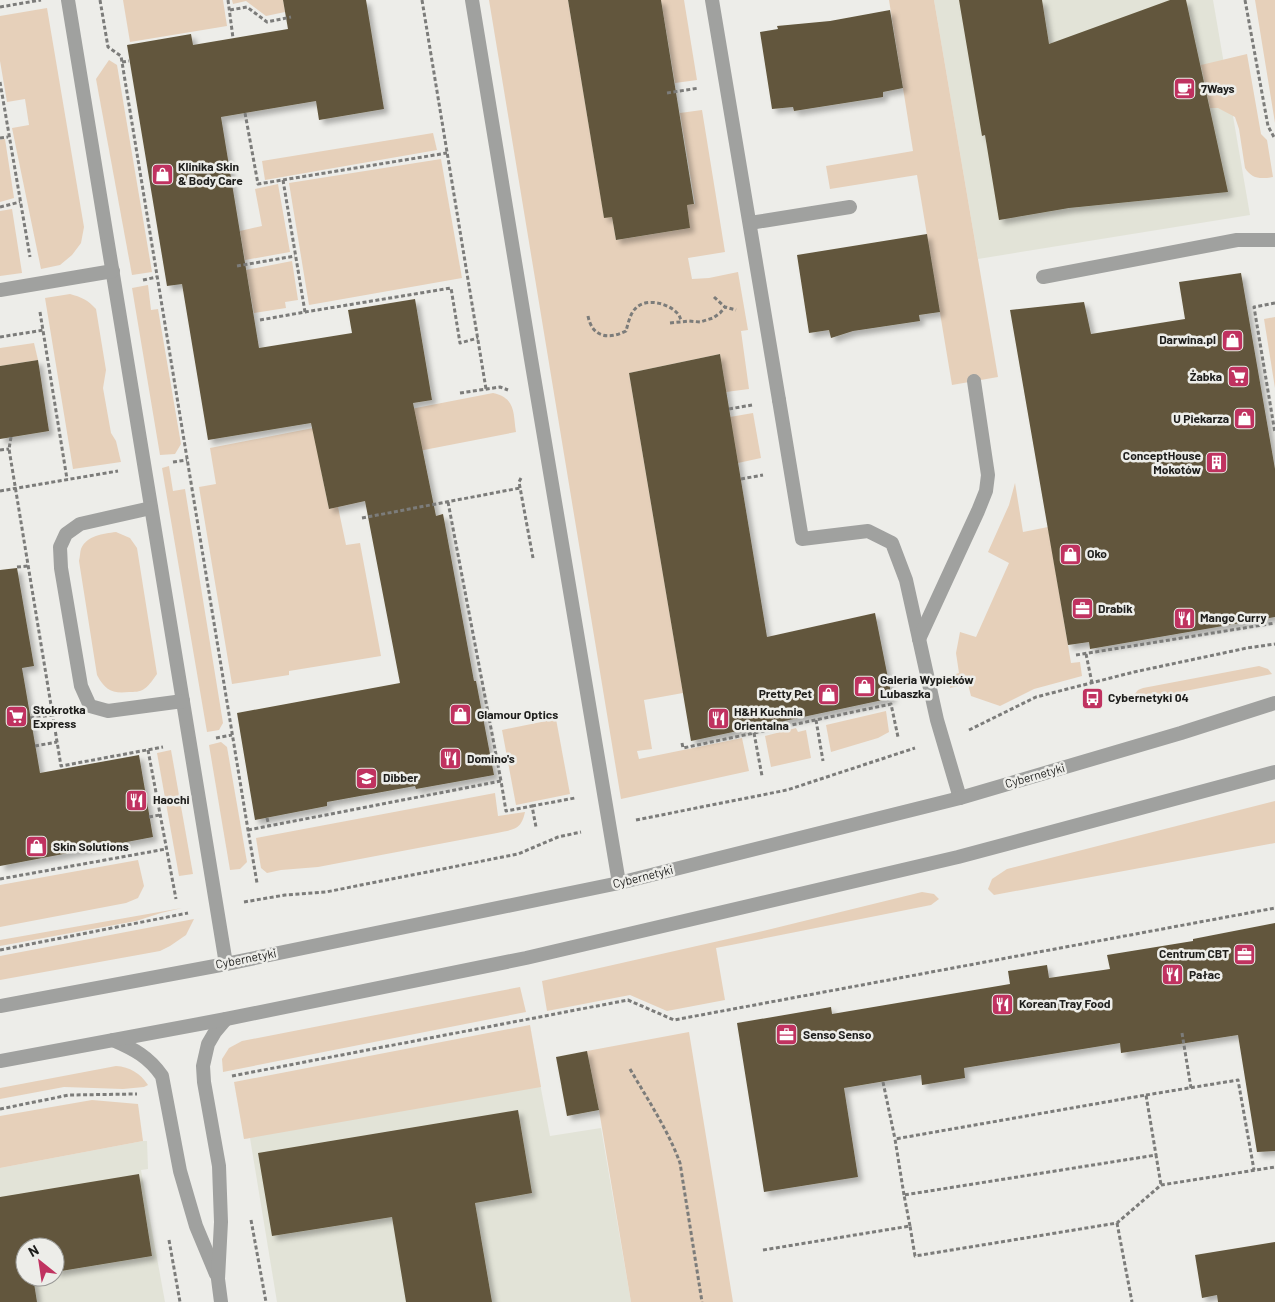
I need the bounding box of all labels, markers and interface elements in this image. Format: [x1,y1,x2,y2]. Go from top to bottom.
cafe icon: 7Ways [1173,77,1197,101]
place label: 7Ways [1201,81,1235,95]
place label: Klinika Skin & Body Care [178,159,243,187]
shop icon: Klinika Skin & Body Care [150,162,174,186]
shop icon: Darwina.pl [1220,328,1244,352]
place label: Darwina.pl [1159,332,1216,346]
supermarket icon: Żabka [1226,365,1250,389]
place label: Żabka [1190,369,1222,383]
shop icon: U Piekarza [1233,407,1257,431]
place label: U Piekarza [1173,411,1229,425]
place label: ConceptHouse Mokotów [1123,448,1202,476]
building icon: ConceptHouse Mokotów [1205,451,1229,475]
shop icon: Oko [1059,542,1083,566]
place label: Oko [1087,546,1107,560]
office icon: Drabik [1070,597,1094,621]
place label: Drabik [1098,601,1133,615]
restaurant icon: Mango Curry [1172,606,1196,630]
place label: Mango Curry [1200,610,1266,624]
place label: Galeria Wypieków Lubaszka [880,672,974,700]
shop icon: Galeria Wypieków Lubaszka [852,675,876,699]
shop icon: Pretty Pet [816,682,840,706]
place label: Pretty Pet [759,686,812,700]
bus stop icon: Cybernetyki 04 [1080,686,1104,710]
place label: Cybernetyki 04 [1108,690,1189,704]
place label: Stokrotka Express [33,702,86,730]
shop icon: Glamour Optics [449,703,473,727]
place label: H&H Kuchnia Orientalna [734,704,803,732]
supermarket icon: Stokrotka Express [5,705,29,729]
place label: Glamour Optics [477,707,558,721]
restaurant icon: H&H Kuchnia Orientalna [706,707,730,731]
restaurant icon: Domino's [439,747,463,771]
place label: Domino's [467,751,515,765]
street label: Cybernetyki [1003,760,1066,790]
school or university icon: Dibber [355,766,379,790]
place label: Dibber [383,770,419,784]
restaurant icon: Haochi [125,788,149,812]
place label: Haochi [153,792,190,806]
shop icon: Skin Solutions [25,835,49,859]
place label: Skin Solutions [53,839,129,853]
street label: Cybernetyki [611,862,674,890]
office icon: Centrum CBT [1233,942,1257,966]
street label: Cybernetyki [214,945,277,971]
place label: Centrum CBT [1159,946,1229,960]
restaurant icon: Pałac [1161,963,1185,987]
place label: Pałac [1189,967,1221,981]
restaurant icon: Korean Tray Food [991,992,1015,1016]
place label: Korean Tray Food [1019,996,1111,1010]
office icon: Senso Senso [775,1023,799,1047]
place label: Senso Senso [803,1027,872,1041]
north arrow [15,1237,65,1287]
text: N [25,1241,42,1260]

